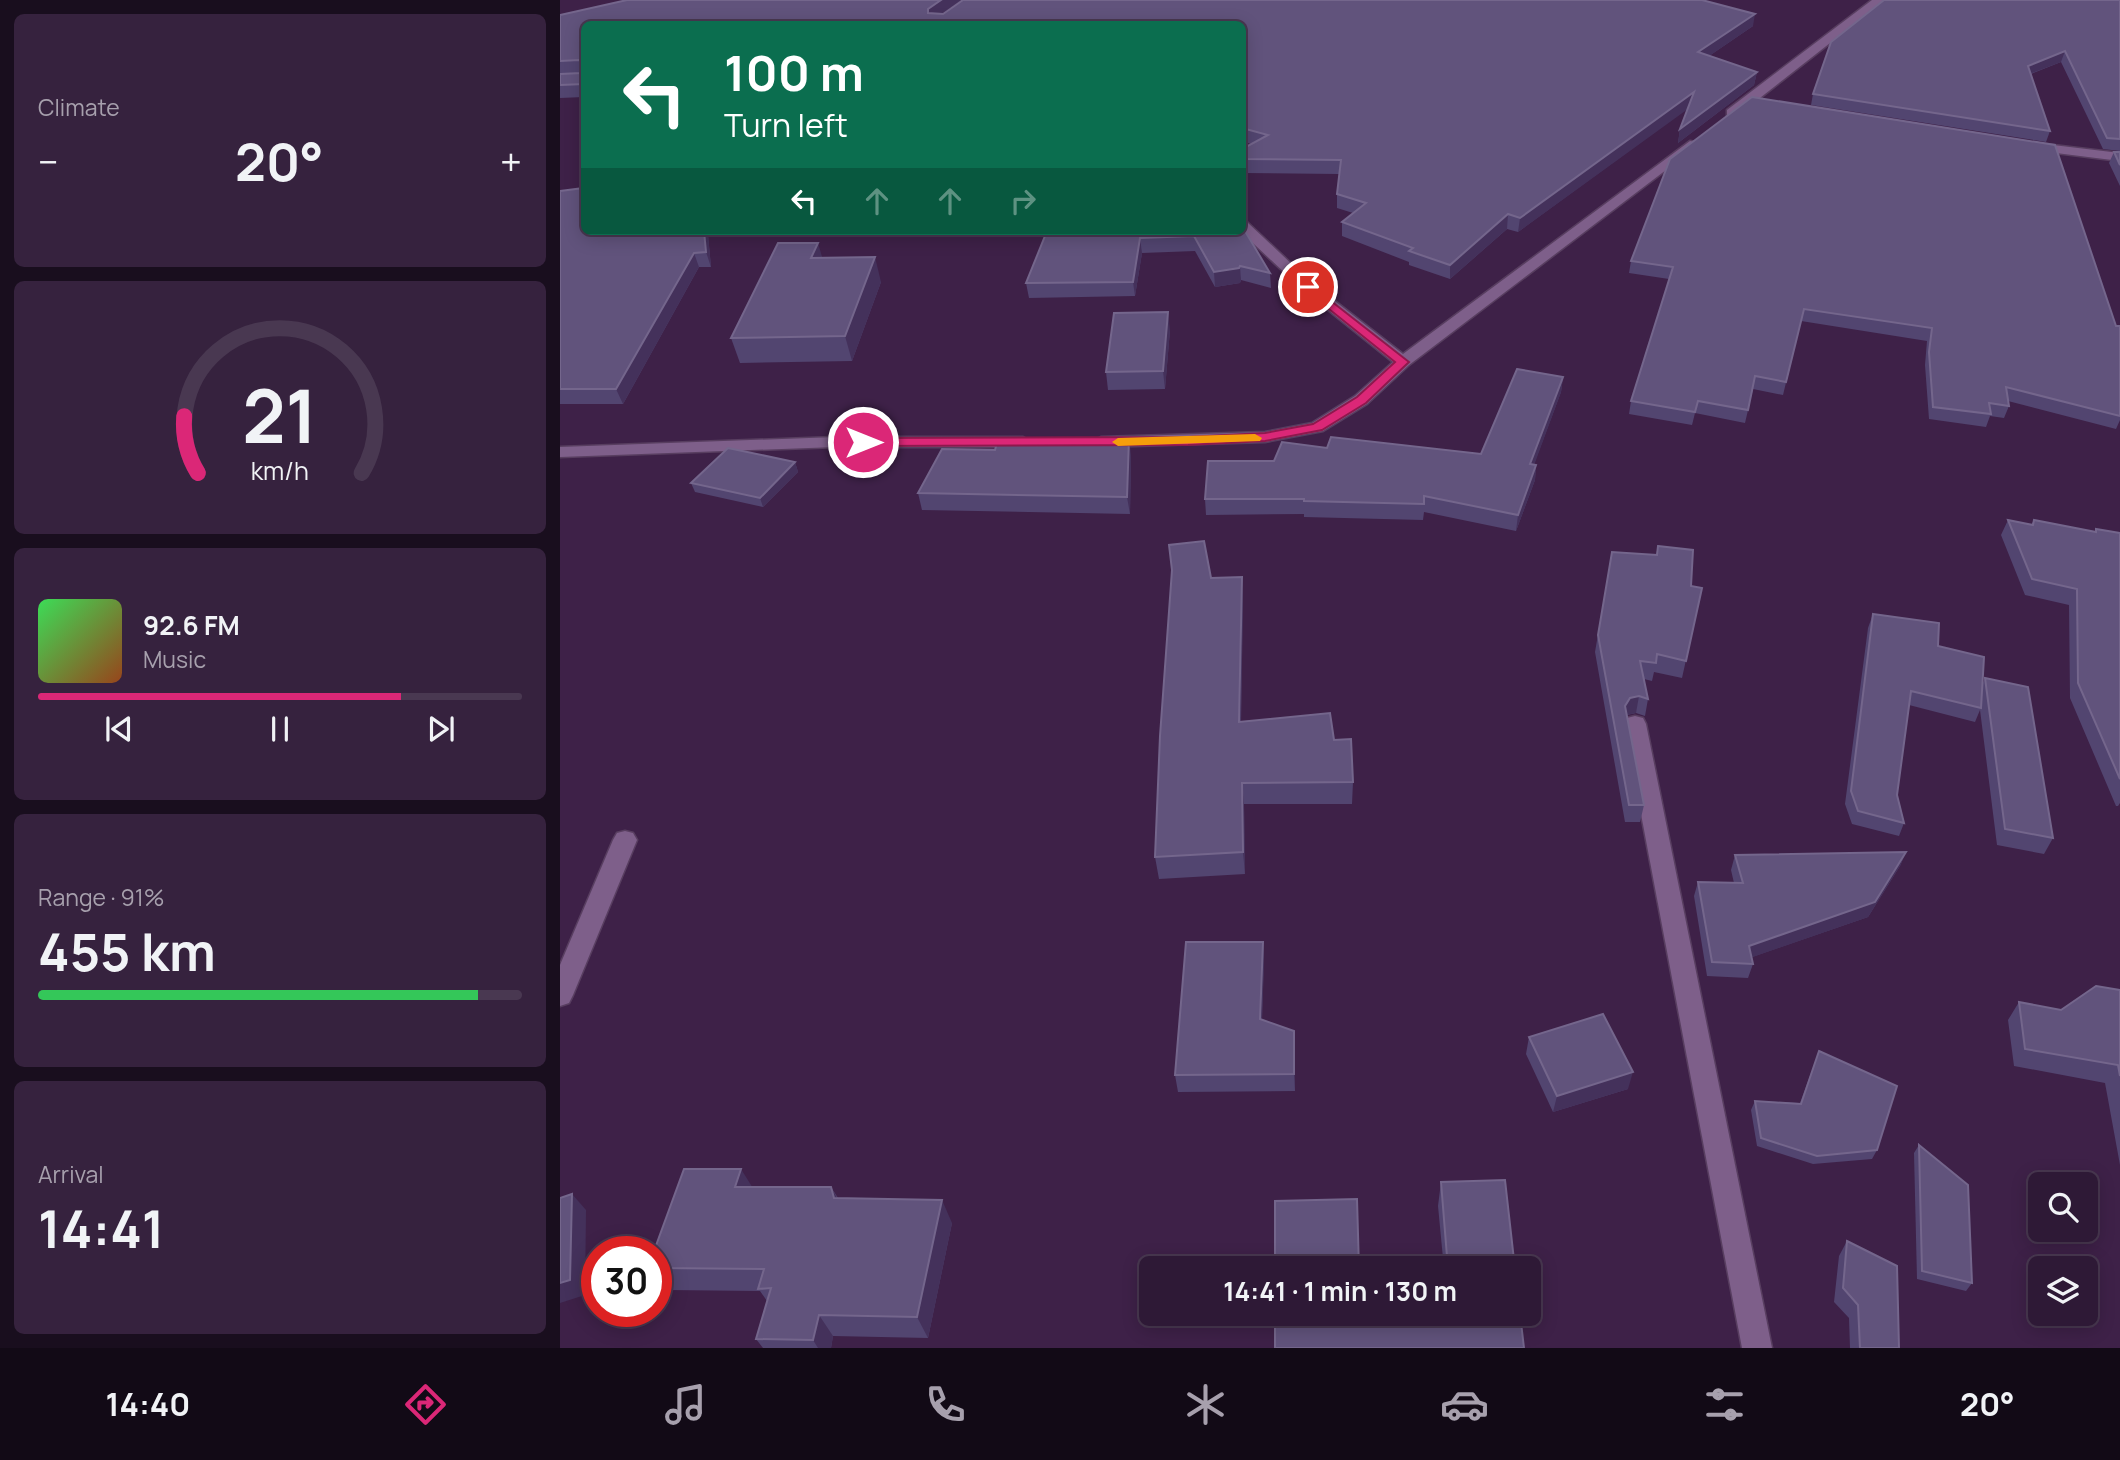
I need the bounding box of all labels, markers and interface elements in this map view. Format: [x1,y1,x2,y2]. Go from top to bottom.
text: 100 m [724,39,864,106]
icon: left [609,49,700,140]
text: Climate [38,91,120,123]
text: Turn left [724,103,848,147]
text: 20° [235,126,324,197]
text: − [38,135,59,187]
text: + [500,135,522,187]
icon: left [785,182,823,220]
icon: ahead [858,182,896,220]
icon: ahead [931,182,969,220]
icon: right [1004,182,1042,220]
pin [1278,257,1338,317]
icon: arrive [1289,268,1327,306]
text: 21 [242,366,318,466]
position arrow [826,405,900,479]
text: km/h [251,453,309,488]
text: 92.6 FM [143,607,240,643]
text: Music [143,643,206,675]
icon: previous [100,710,138,748]
icon: pause [261,710,299,748]
icon: next [422,710,460,748]
text: Range · 91% [38,881,164,913]
text: 455 km [38,916,216,987]
text: Arrival [38,1158,104,1190]
map controls [2028,1172,2098,1326]
button: search [2028,1172,2098,1242]
text: 14:41 [38,1193,165,1264]
speed limit sign: 30 [581,1236,672,1327]
button: layers [2028,1256,2098,1326]
text: 14:41 · 1 min · 130 m [1223,1273,1457,1309]
icon: directions [401,1380,450,1429]
icon: music [661,1380,710,1429]
icon: phone [921,1380,970,1429]
icon: climate [1181,1380,1230,1429]
icon: car [1440,1380,1489,1429]
icon: filters [1700,1380,1749,1429]
text: 14:40 [105,1382,190,1426]
text: 20° [1960,1382,2015,1426]

